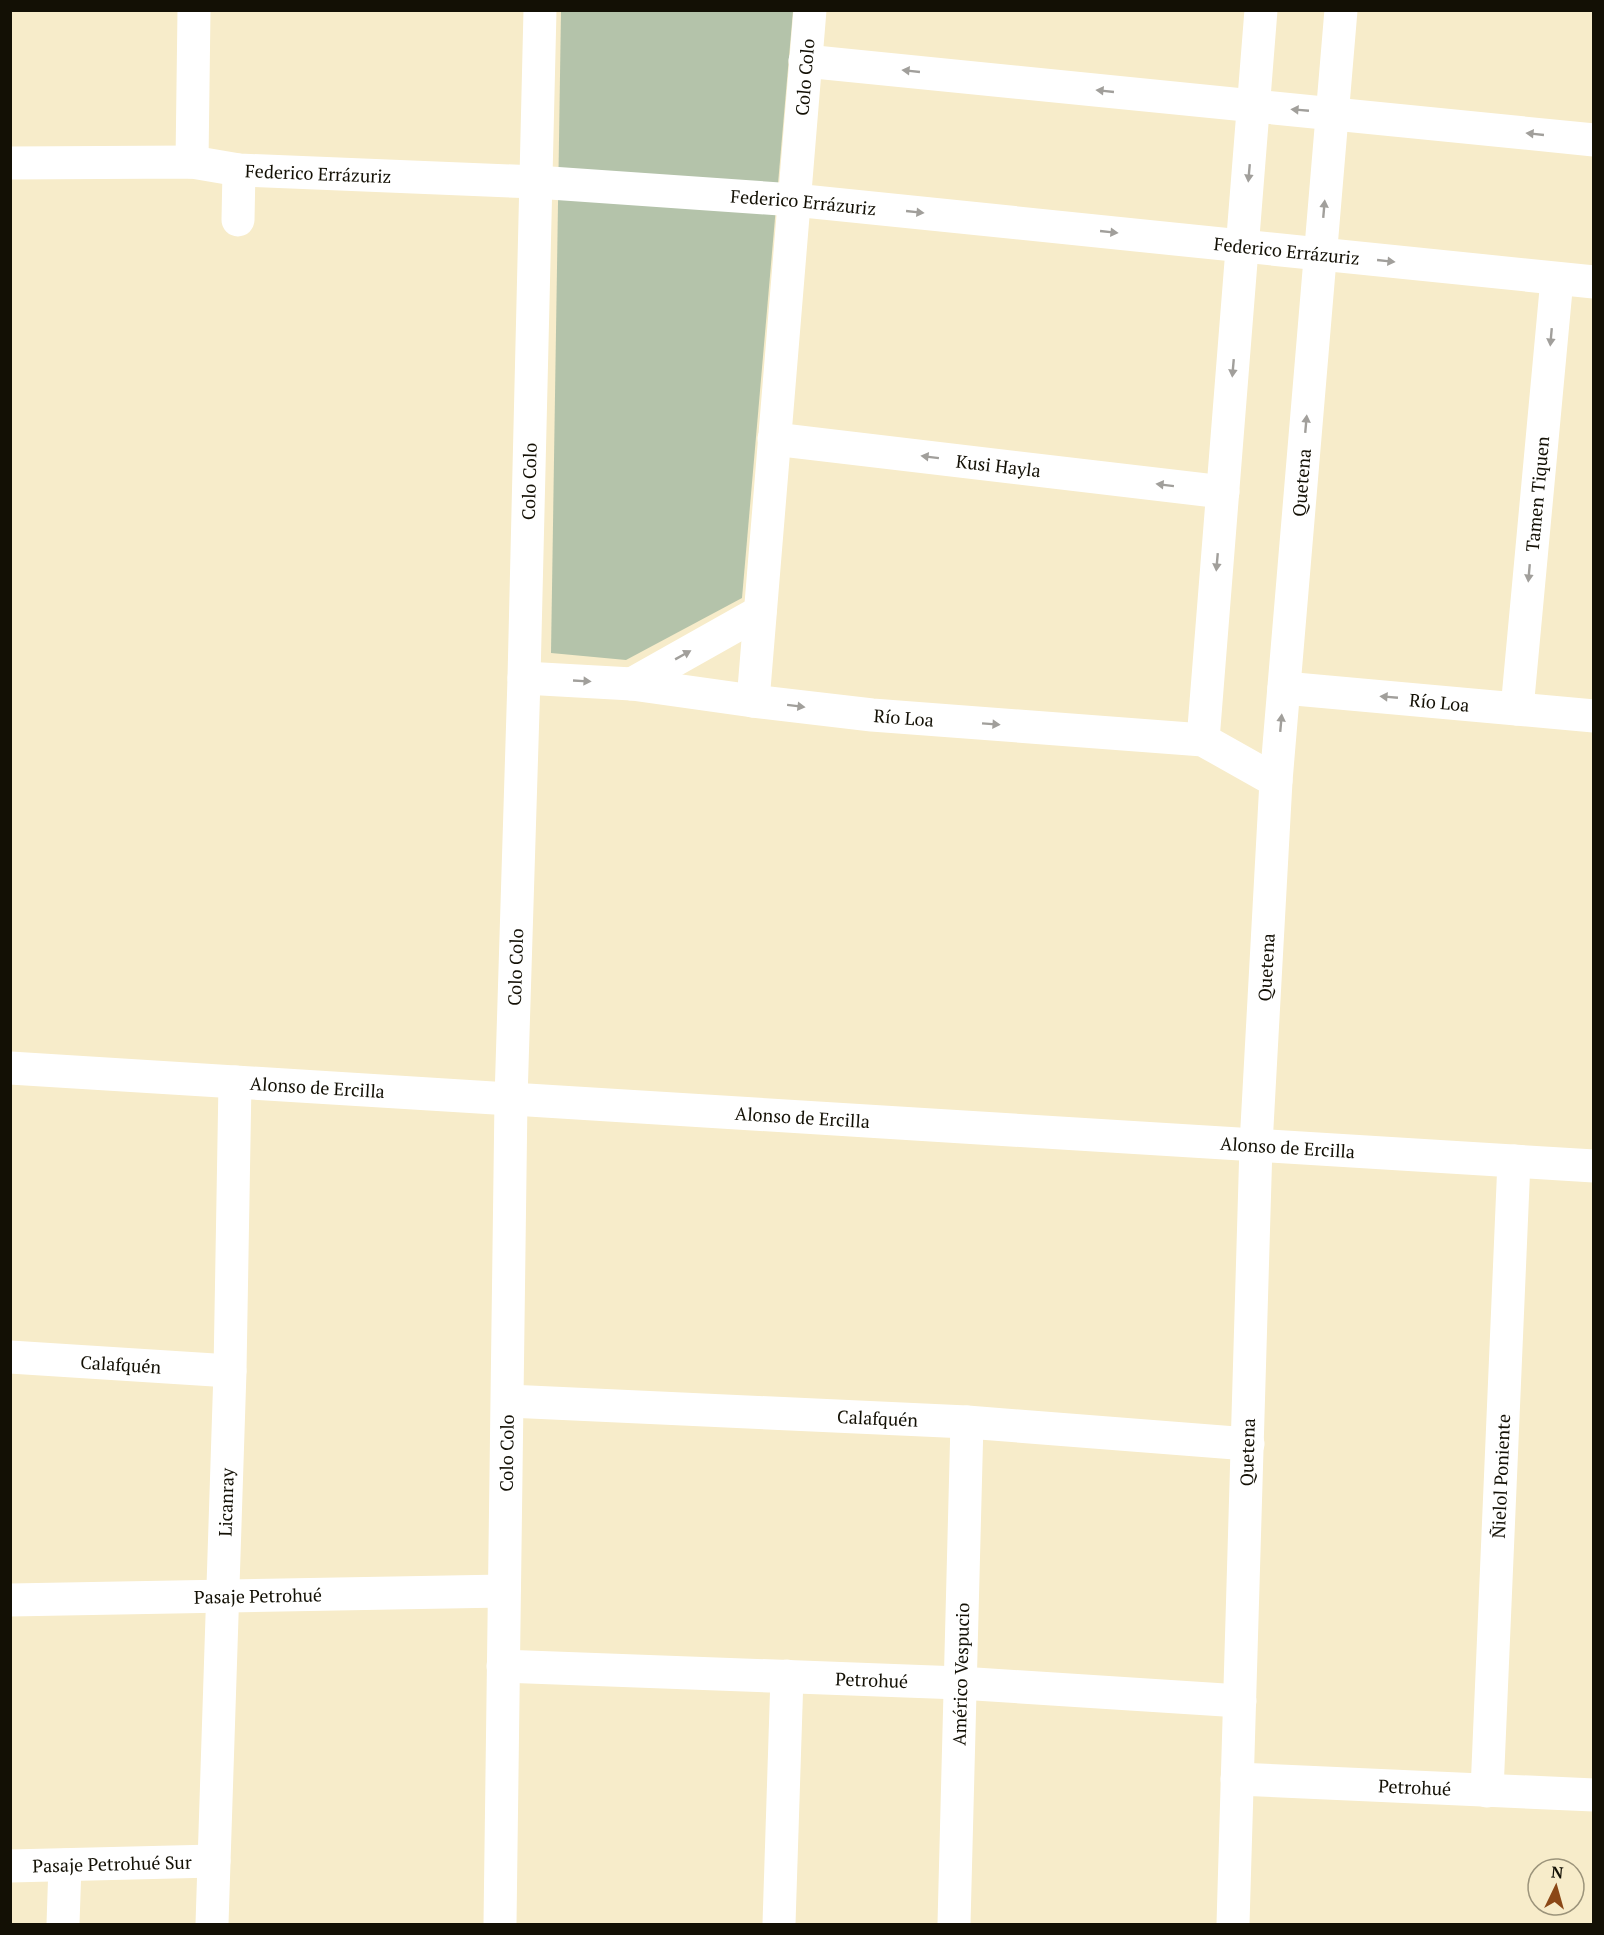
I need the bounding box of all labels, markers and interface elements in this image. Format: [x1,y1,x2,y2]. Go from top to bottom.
street label: Colo Colo [789,38,820,117]
one-way arrow [902,67,921,76]
one-way arrow [1096,86,1115,96]
one-way arrow [1290,105,1309,115]
one-way arrow [1526,129,1545,139]
street label: Federico Errázuriz [245,158,392,188]
one-way arrow [1244,164,1253,183]
street label: Federico Errázuriz [730,184,877,220]
one-way arrow [1319,199,1329,218]
one-way arrow [905,207,924,217]
one-way arrow [1099,227,1118,237]
street label: Federico Errázuriz [1213,231,1361,270]
one-way arrow [1377,256,1396,266]
one-way arrow [1546,328,1556,347]
one-way arrow [1228,358,1238,377]
one-way arrow [1301,415,1311,434]
street label: Tamen Tiquen [1520,435,1554,553]
street label: Colo Colo [516,442,542,520]
street label: Quetena [1286,448,1316,518]
street label: Kusi Hayla [955,449,1042,482]
one-way arrow [920,452,939,462]
one-way arrow [1155,481,1174,490]
one-way arrow [1213,553,1222,572]
one-way arrow [1524,564,1534,583]
one-way arrow [674,650,691,660]
one-way arrow [573,676,592,685]
street label: Río Loa [1408,687,1470,717]
one-way arrow [1379,692,1398,702]
one-way arrow [787,701,806,711]
street label: Río Loa [873,703,935,732]
one-way arrow [1276,714,1286,733]
one-way arrow [981,719,1000,728]
street label: Colo Colo [502,928,528,1006]
street label: Quetena [1252,933,1280,1002]
street label: Alonso de Ercilla [249,1071,386,1103]
street label: Alonso de Ercilla [734,1101,871,1133]
street label: Alonso de Ercilla [1219,1131,1356,1163]
street label: Calafquén [80,1350,162,1379]
street label: Calafquén [837,1404,919,1432]
street label: Ñielol Poniente [1486,1413,1515,1539]
street label: Colo Colo [494,1414,519,1492]
street label: Quetena [1234,1418,1260,1487]
street label: Licanray [213,1467,239,1537]
street label: Pasaje Petrohué [194,1582,322,1609]
street label: Américo Vespucio [947,1602,974,1746]
street label: Petrohué [835,1666,909,1693]
street label: Petrohué [1378,1773,1452,1801]
street label: Pasaje Petrohué Sur [32,1850,192,1877]
north arrow [1526,1857,1586,1917]
text: N [1550,1861,1564,1884]

